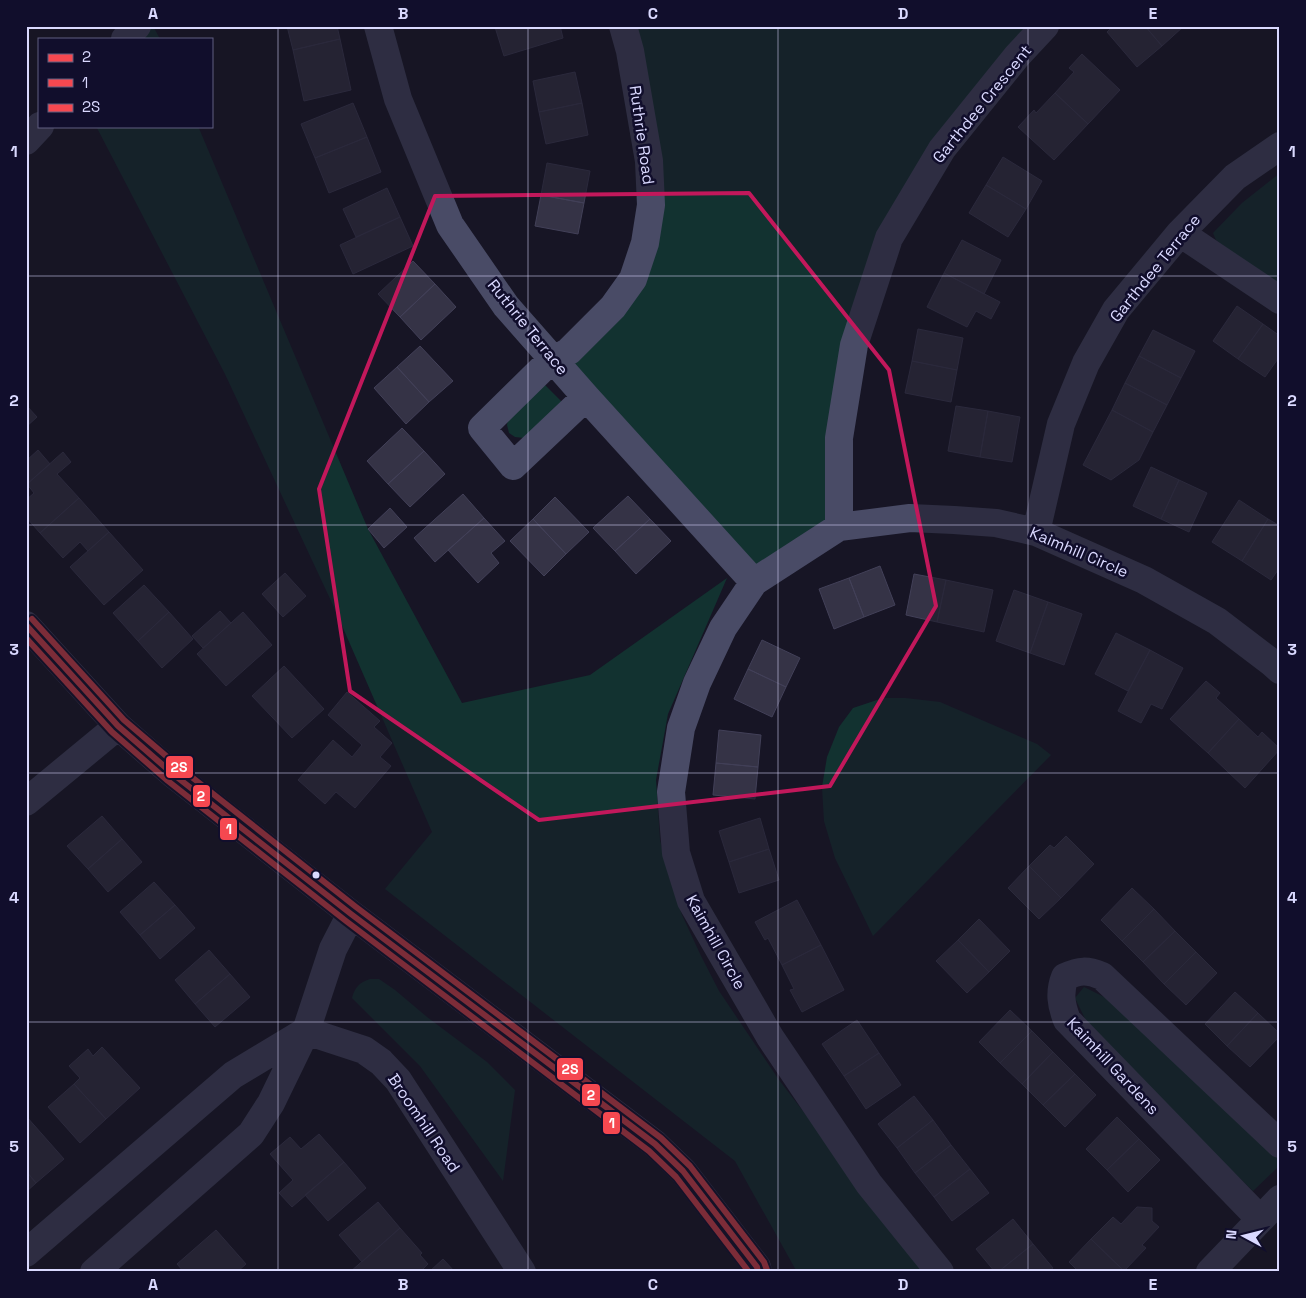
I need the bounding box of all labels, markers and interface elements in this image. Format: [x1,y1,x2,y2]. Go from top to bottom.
text: A [148,3,158,24]
text: B [398,3,408,24]
text: C [648,3,658,24]
text: D [898,3,908,24]
text: E [1149,3,1158,24]
legend [38,38,212,128]
street label: Garthdee Crescent [928,41,1036,167]
text: 2 [82,47,91,66]
text: 1 [82,73,88,92]
street label: Ruthrie Road [625,84,659,186]
text: 2S [82,97,100,116]
text: 1 [10,141,18,162]
text: 1 [1288,141,1296,162]
street label: Garthdee Terrace [1105,210,1205,326]
street label: Ruthrie Terrace [483,275,573,379]
text: 2 [9,390,19,411]
text: 2 [1287,390,1297,411]
street label: Kaimhill Circle [1026,522,1132,582]
text: 3 [9,639,19,660]
text: 3 [1287,639,1297,660]
line badge: 2S [165,755,194,779]
text: 2S [171,758,188,776]
line badge: 2 [192,784,211,808]
text: 2 [197,787,205,805]
line badge: 1 [219,817,238,841]
text: 1 [226,820,232,838]
unlabelled marker [311,870,321,880]
text: 4 [9,887,19,908]
text: 4 [1287,887,1297,908]
street label: Kaimhill Circle [681,891,751,993]
street label: Kaimhill Gardens [1062,1013,1164,1119]
line badge: 2S [556,1057,584,1081]
text: 2S [562,1060,579,1078]
street label: Broomhill Road [383,1070,465,1176]
line badge: 2 [581,1083,601,1107]
text: 2 [587,1086,595,1104]
line badge: 1 [602,1111,621,1135]
text: 1 [609,1114,615,1132]
text: 5 [9,1136,19,1157]
text: 5 [1287,1136,1297,1157]
north arrow [1218,1210,1268,1260]
text: N [1222,1229,1241,1240]
text: A [148,1274,158,1295]
text: B [398,1274,408,1295]
text: C [648,1274,658,1295]
text: D [898,1274,908,1295]
text: E [1149,1274,1158,1295]

